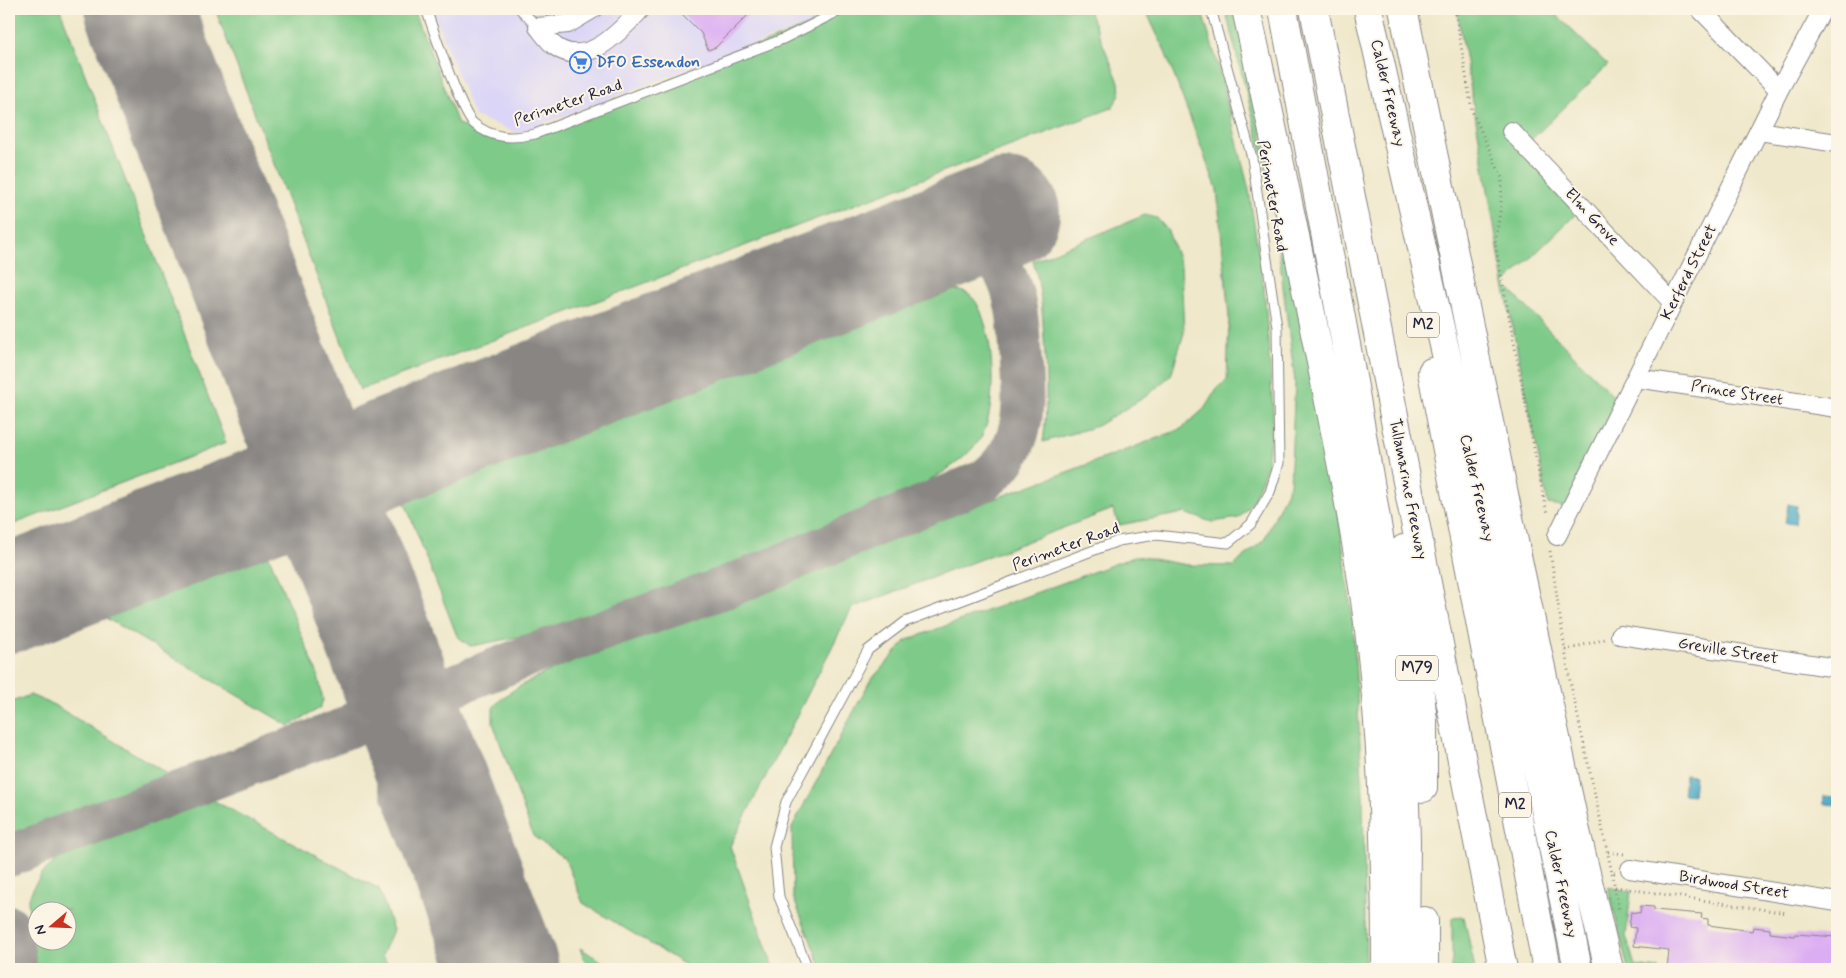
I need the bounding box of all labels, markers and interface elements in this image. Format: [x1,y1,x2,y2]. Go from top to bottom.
street label: Calder Freeway [1365,37,1411,149]
supermarket icon: DFO Essendon [568,50,592,74]
place label: DFO Essendon [596,52,700,73]
street label: Perimeter Road [511,75,625,131]
street label: Perimeter Road [1252,139,1292,253]
street label: Elm Grove [1560,184,1624,250]
street label: Kerferd Street [1656,220,1722,323]
road number: M2 [1407,312,1439,338]
street label: Prince Street [1689,375,1785,411]
street label: Tullamarine Freeway [1384,417,1432,561]
street label: Calder Freeway [1454,432,1500,544]
street label: Perimeter Road [1009,518,1123,576]
street label: Greville Street [1677,633,1780,669]
road number: M79 [1396,656,1438,680]
road number: M2 [1499,792,1531,818]
street label: Calder Freeway [1539,828,1583,940]
street label: Birdwood Street [1678,866,1791,904]
north arrow [28,900,78,950]
text: N [31,923,51,937]

